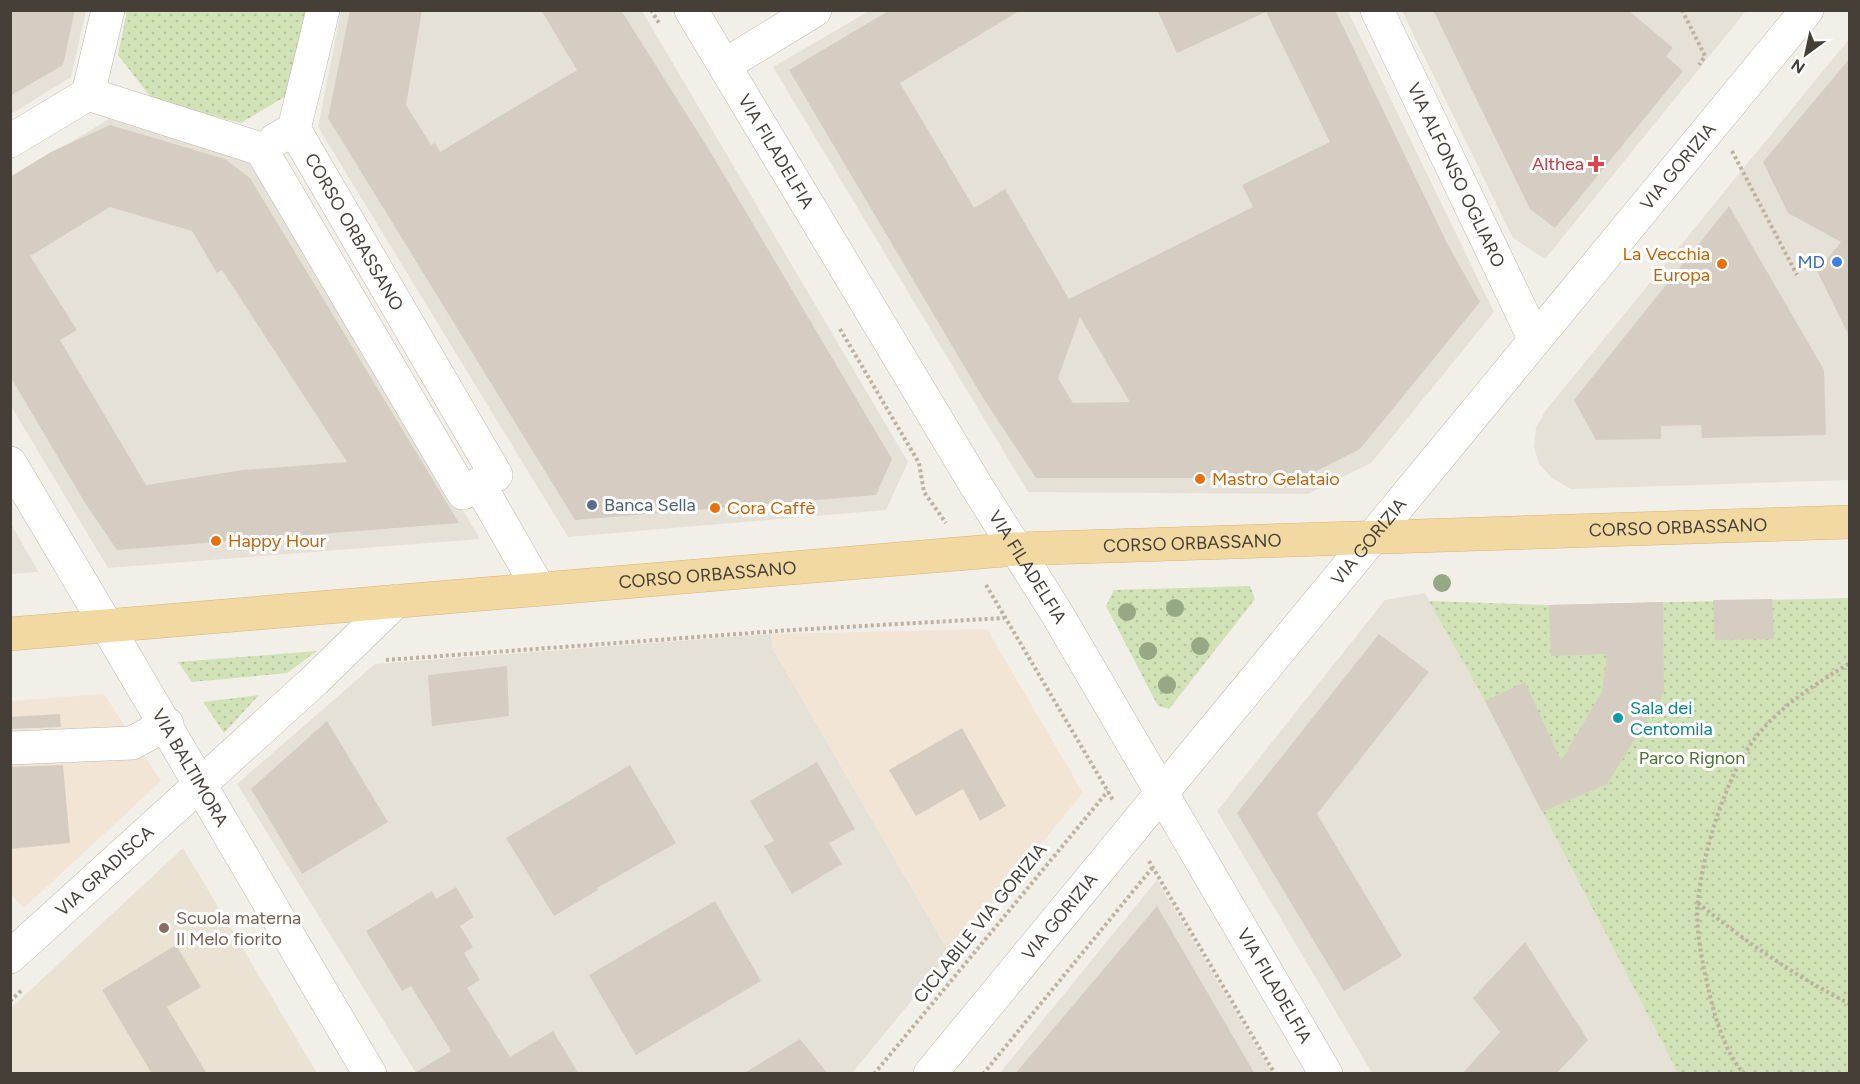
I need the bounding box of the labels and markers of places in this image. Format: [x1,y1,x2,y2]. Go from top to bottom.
place label: Althea [1532,153,1584,175]
marker: Althea [1589,157,1603,171]
place label: La Vecchia Europa [1623,243,1710,286]
place label: MD [1797,251,1825,273]
marker: MD [1830,255,1844,269]
marker: La Vecchia Europa [1715,257,1729,271]
place label: Mastro Gelataio [1212,468,1340,490]
marker: Mastro Gelataio [1193,472,1207,486]
place label: Banca Sella [604,494,696,516]
place label: Cora Caffè [727,497,816,519]
marker: Banca Sella [585,498,599,512]
marker: Cora Caffè [708,501,722,515]
place label: Happy Hour [228,530,326,552]
marker: Happy Hour [209,534,223,548]
place label: Sala dei Centomila [1630,697,1713,740]
marker: Sala dei Centomila [1611,711,1625,725]
place label: Scuola materna Il Melo fiorito [176,907,301,950]
marker: Scuola materna Il Melo fiorito [157,921,171,935]

